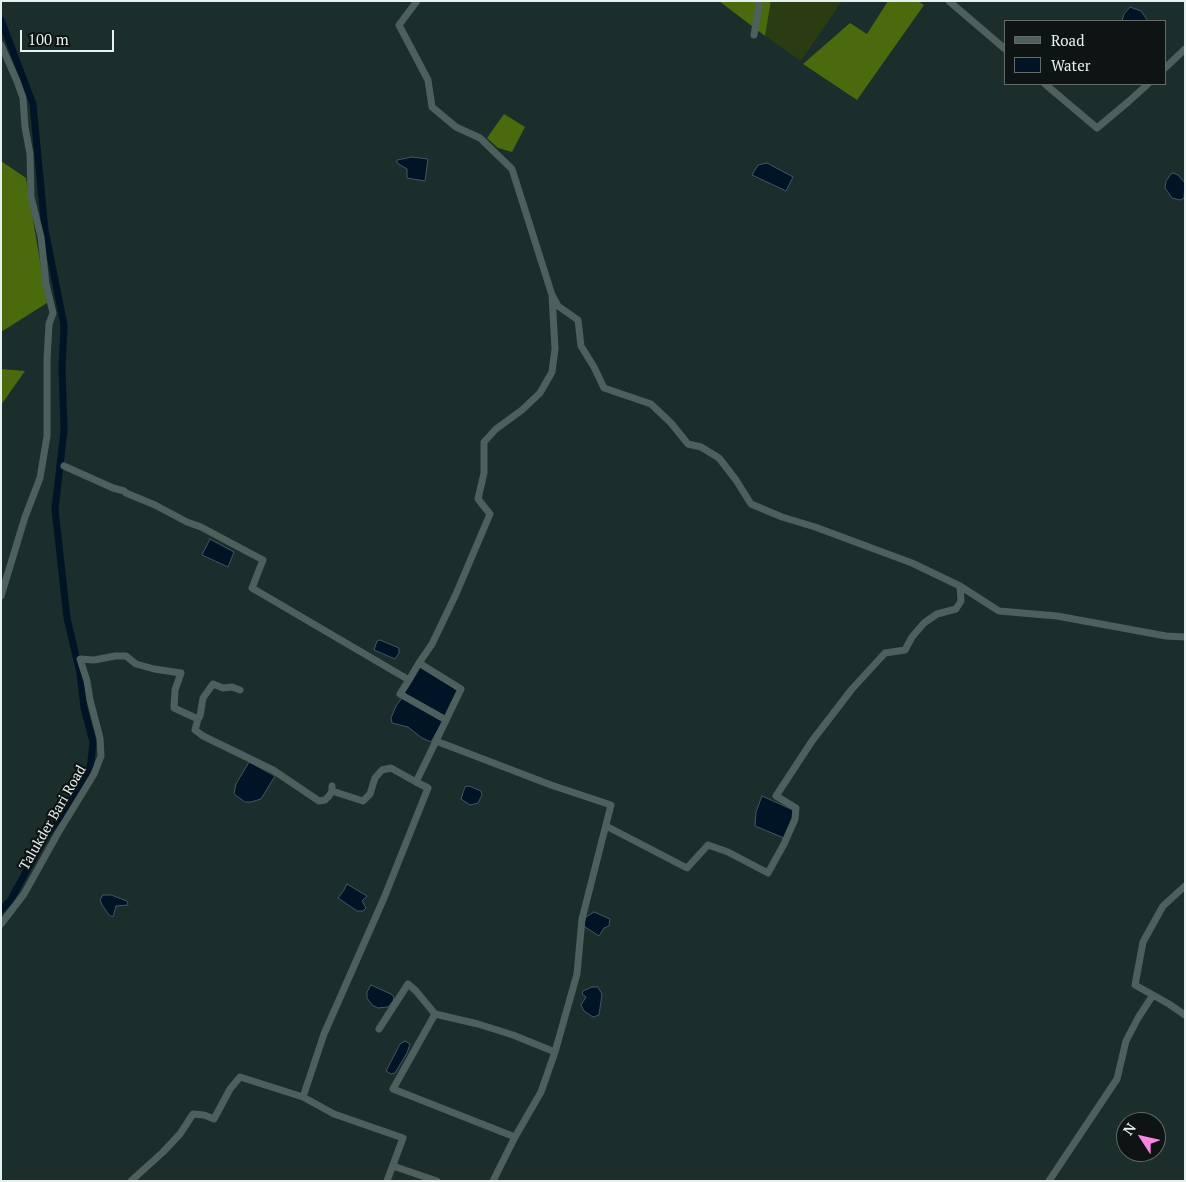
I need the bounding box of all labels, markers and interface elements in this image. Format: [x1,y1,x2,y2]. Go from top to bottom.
scale bar [22,20,116,52]
legend [1004,20,1166,85]
text: 100 m [28,29,69,49]
text: Road [1051,30,1084,50]
text: Water [1051,55,1090,75]
street label: Talukder Bari Road [16,763,90,873]
north arrow [1116,1112,1166,1162]
text: N [1118,1119,1140,1138]

